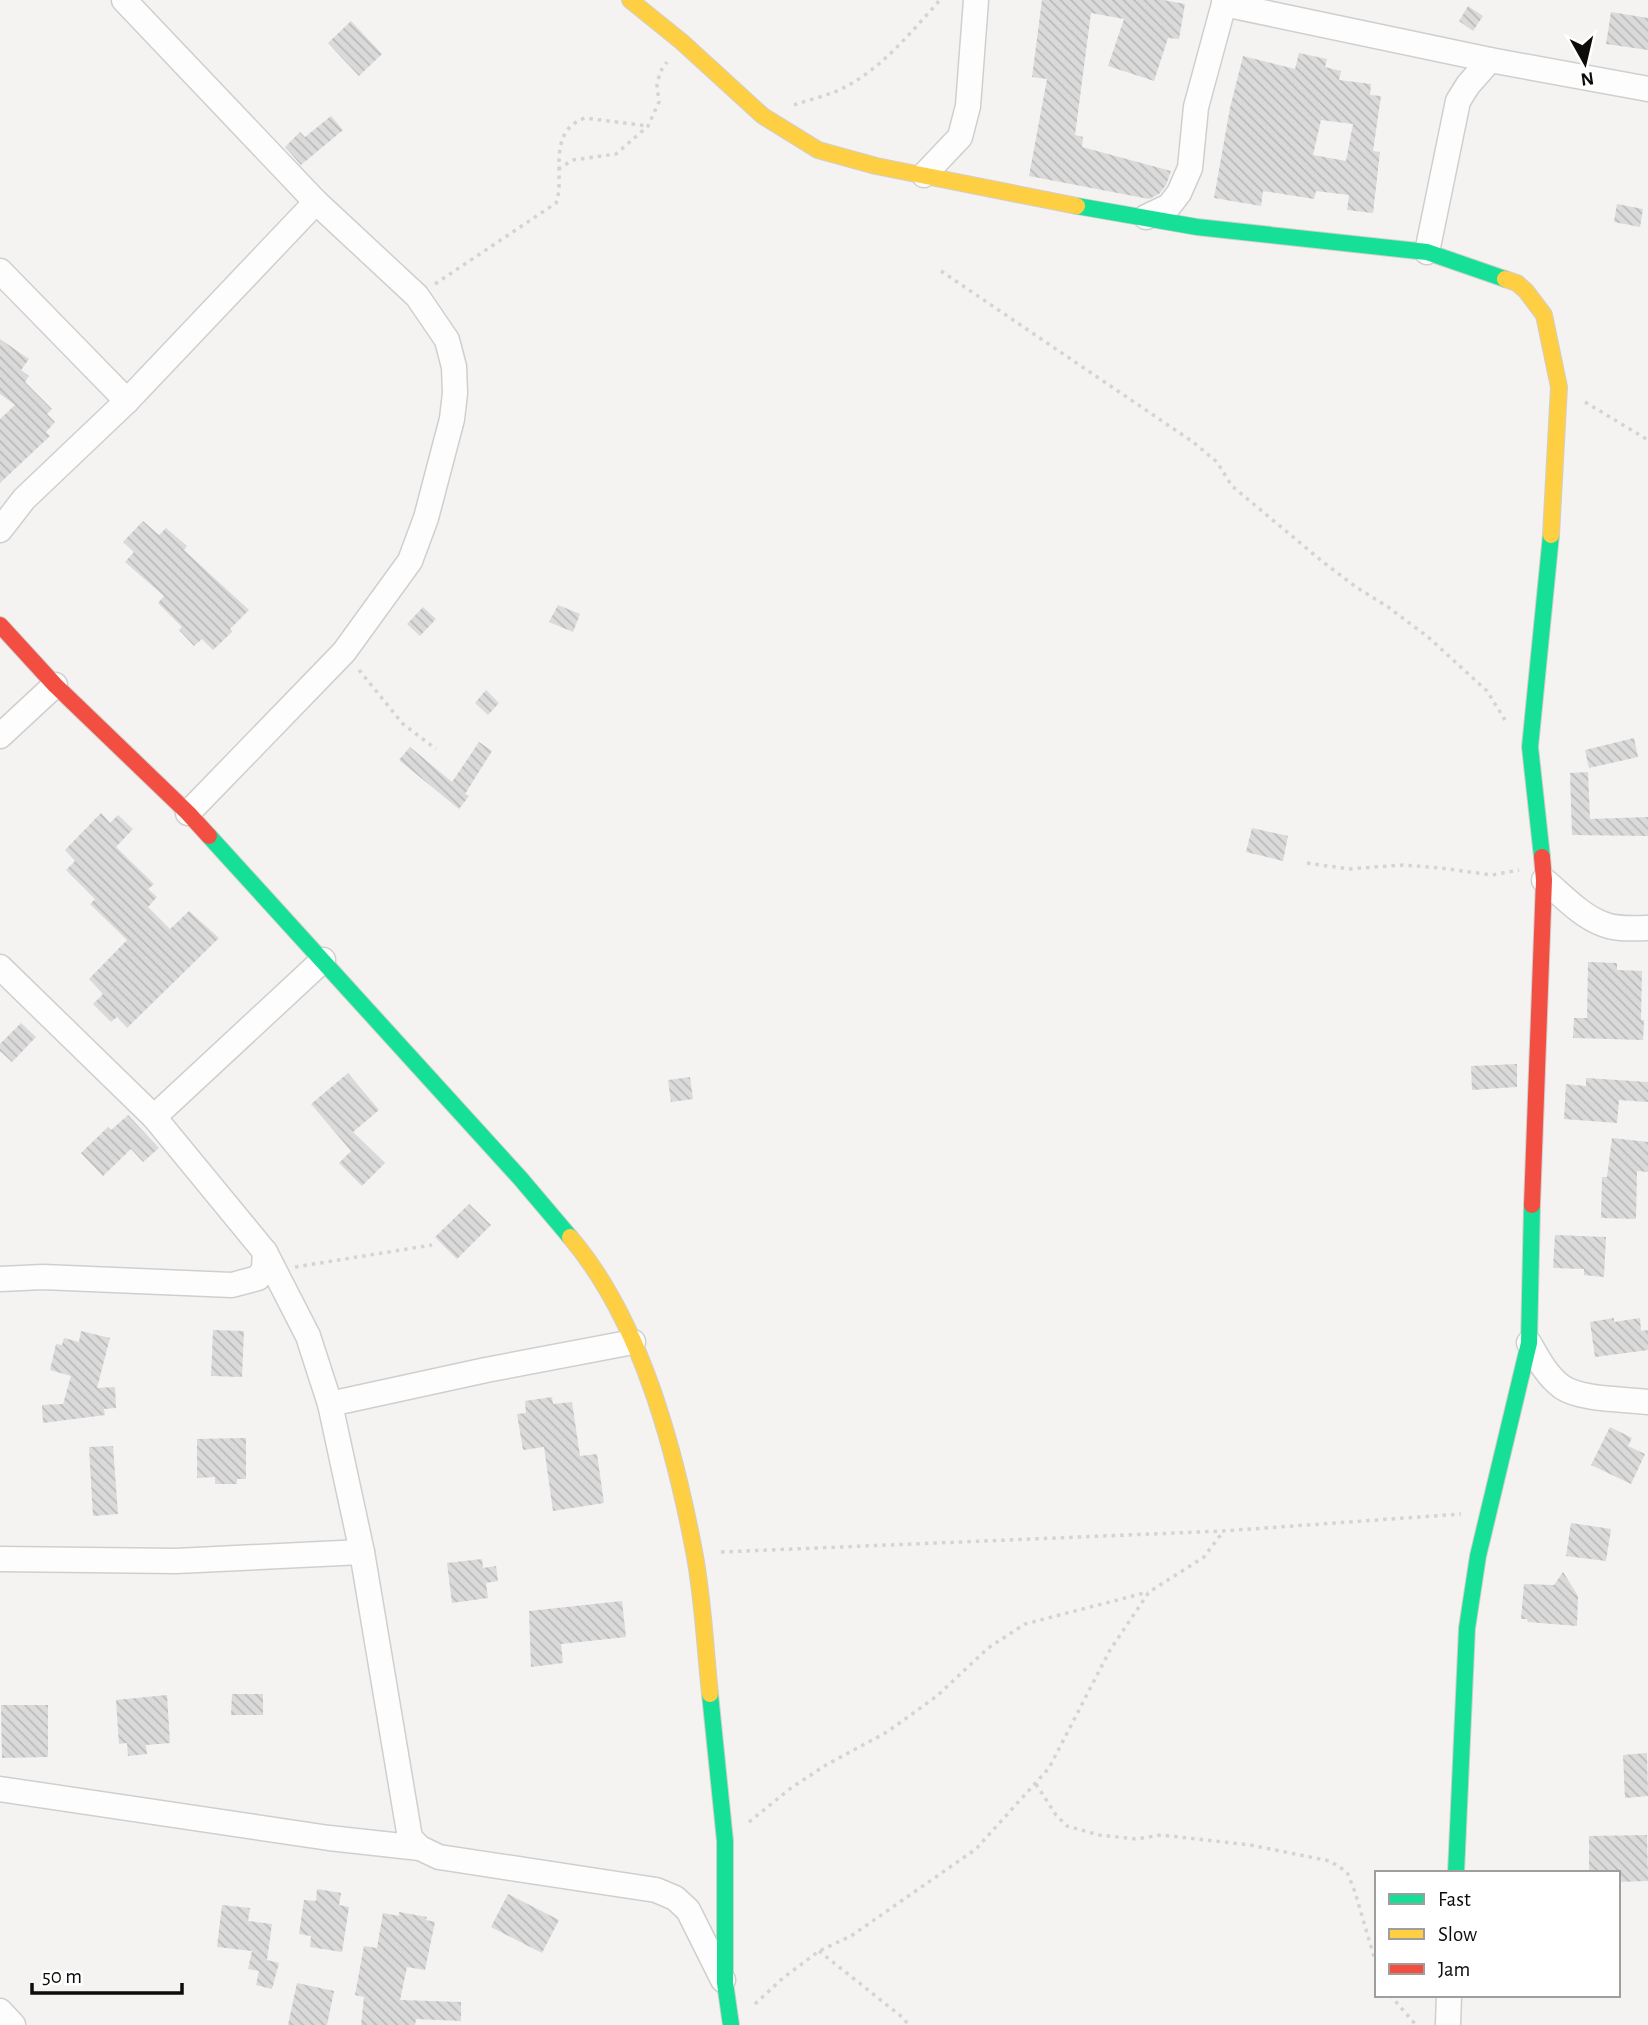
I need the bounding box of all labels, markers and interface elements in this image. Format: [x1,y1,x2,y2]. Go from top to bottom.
north arrow [1550,28,1620,98]
text: N [1579,68,1595,89]
legend [1375,1871,1620,1997]
text: Fast [1438,1889,1471,1910]
text: Slow [1438,1924,1477,1945]
scale bar [32,1952,182,1996]
text: Jam [1438,1959,1470,1980]
text: 50 m [42,1966,82,1987]

